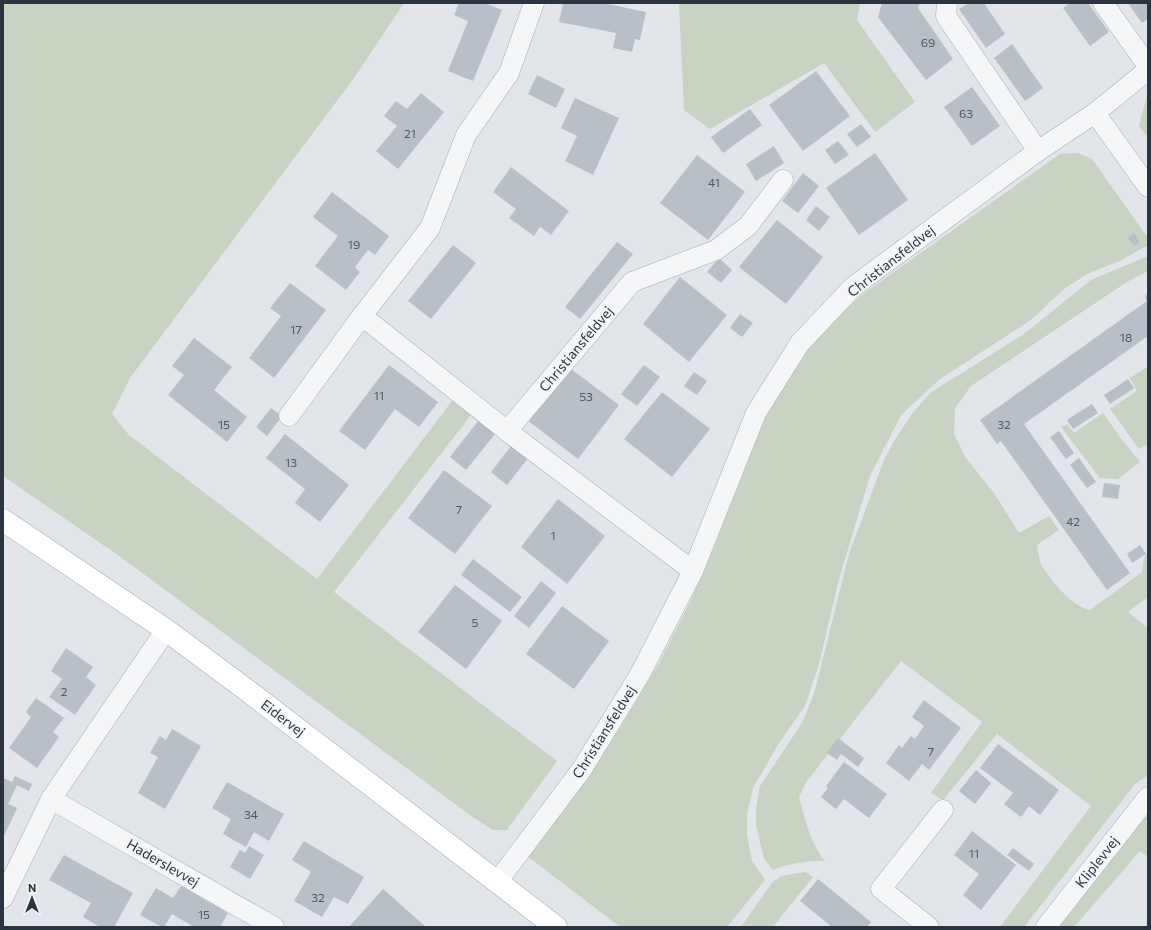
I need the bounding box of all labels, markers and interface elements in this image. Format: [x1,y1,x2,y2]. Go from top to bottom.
house number: 69 [921,35,935,49]
house number: 63 [959,106,973,120]
house number: 21 [404,126,416,140]
house number: 41 [708,175,720,189]
street label: Christiansfeldvej [844,221,938,300]
house number: 19 [348,237,360,251]
street label: Christiansfeldvej [535,303,616,395]
house number: 17 [290,322,302,336]
house number: 18 [1120,330,1132,344]
house number: 11 [374,388,384,402]
house number: 53 [579,389,593,403]
house number: 15 [218,417,230,431]
house number: 32 [997,417,1011,431]
house number: 13 [285,455,297,469]
house number: 7 [456,502,462,516]
house number: 42 [1066,514,1080,528]
house number: 1 [550,528,556,542]
house number: 5 [472,615,479,629]
street label: Christiansfeldvej [568,682,639,781]
house number: 2 [61,684,68,698]
street label: Eidervej [258,696,309,740]
house number: 7 [928,744,934,758]
house number: 34 [244,807,258,821]
street label: Kliplevvej [1071,833,1122,891]
street label: Haderslevvej [124,835,203,890]
house number: 11 [969,846,979,860]
north arrow [12,878,52,918]
text: N [28,881,36,894]
house number: 32 [311,890,325,904]
house number: 15 [198,907,210,921]

